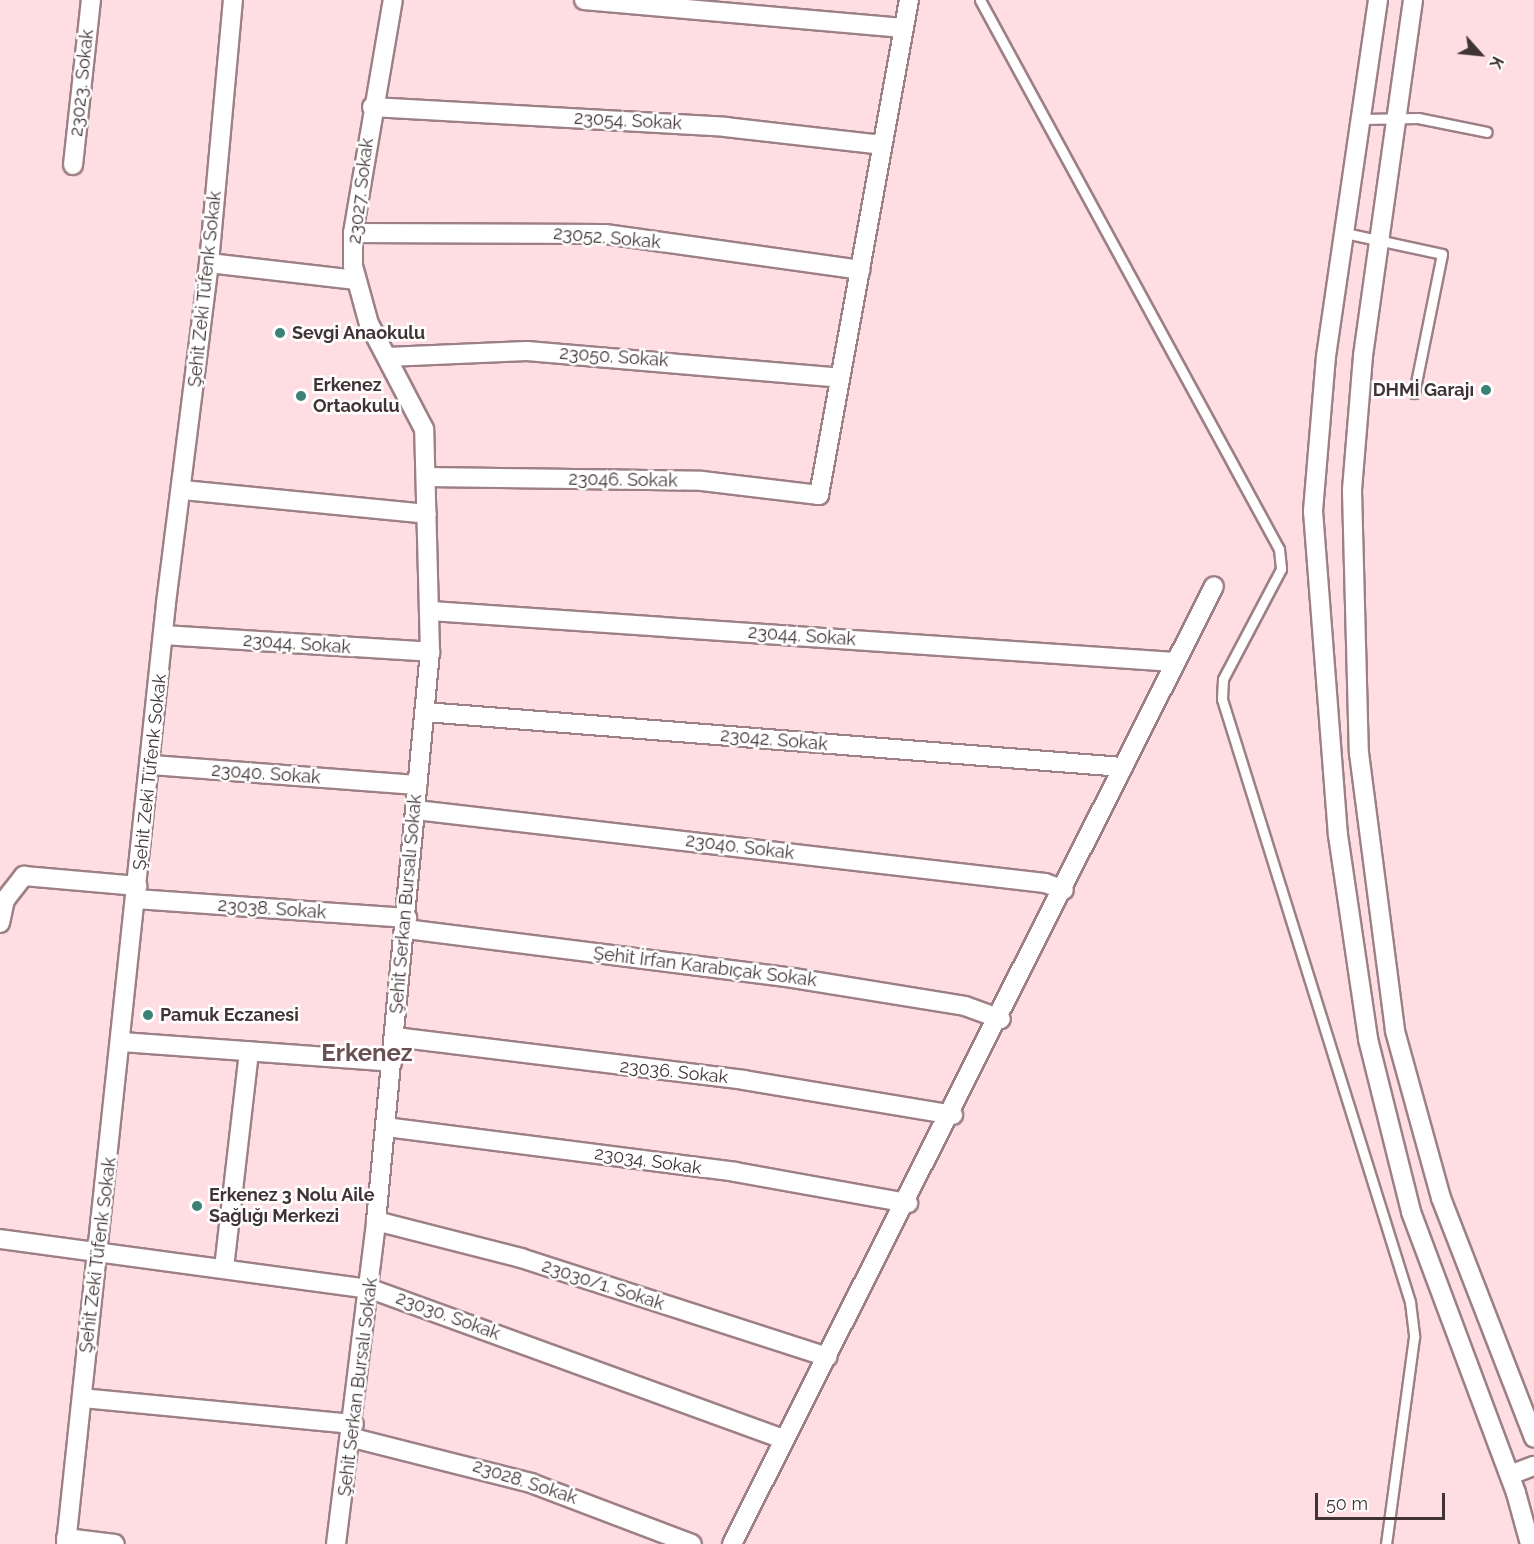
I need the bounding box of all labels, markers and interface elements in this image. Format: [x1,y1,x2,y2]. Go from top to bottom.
north arrow [1450,24,1510,84]
street label: 23023. Sokak [66,28,98,138]
text: K [1486,53,1507,71]
street label: 23054. Sokak [573,107,683,135]
street label: 23027. Sokak [344,137,378,245]
street label: Şehit Zeki Tüfenk Sokak [184,190,226,388]
street label: 23052. Sokak [552,223,662,253]
place label: Sevgi Anaokulu [292,322,426,344]
marker: Sevgi Anaokulu [273,326,287,340]
street label: 23050. Sokak [559,342,669,372]
place label: Erkenez Ortaokulu [313,375,400,418]
place label: DHMİ Garajı [1373,379,1474,401]
marker: DHMİ Garajı [1479,383,1493,397]
marker: Erkenez Ortaokulu [294,389,308,403]
street label: 23046. Sokak [568,468,678,492]
street label: 23044. Sokak [747,621,857,651]
street label: 23044. Sokak [242,629,352,659]
street label: Şehit Zeki Tüfenk Sokak [129,673,171,871]
street label: 23042. Sokak [719,725,829,755]
street label: 23040. Sokak [211,759,321,789]
street label: Şehit Serkan Bursalı Sokak [386,793,426,1015]
street label: 23040. Sokak [684,830,796,864]
street label: 23038. Sokak [217,894,327,924]
street label: Şehit İrfan Karabıçak Sokak [592,943,818,991]
place label: Pamuk Eczanesi [160,1004,299,1026]
marker: Pamuk Eczanesi [141,1008,155,1022]
district label: Erkenez [321,1039,413,1067]
street label: 23036. Sokak [619,1056,729,1088]
street label: 23034. Sokak [593,1143,703,1179]
street label: Şehit Zeki Tüfenk Sokak [75,1156,121,1354]
place label: Erkenez 3 Nolu Aile Sağlığı Merkezi [209,1185,375,1228]
marker: Erkenez 3 Nolu Aile Sağlığı Merkezi [190,1199,204,1213]
street label: 23030/1. Sokak [539,1255,667,1315]
street label: Şehit Serkan Bursalı Sokak [334,1276,382,1498]
street label: 23030. Sokak [393,1287,503,1345]
street label: 23028. Sokak [470,1455,580,1509]
scale bar [1318,1481,1448,1519]
text: 50 m [1326,1493,1368,1514]

